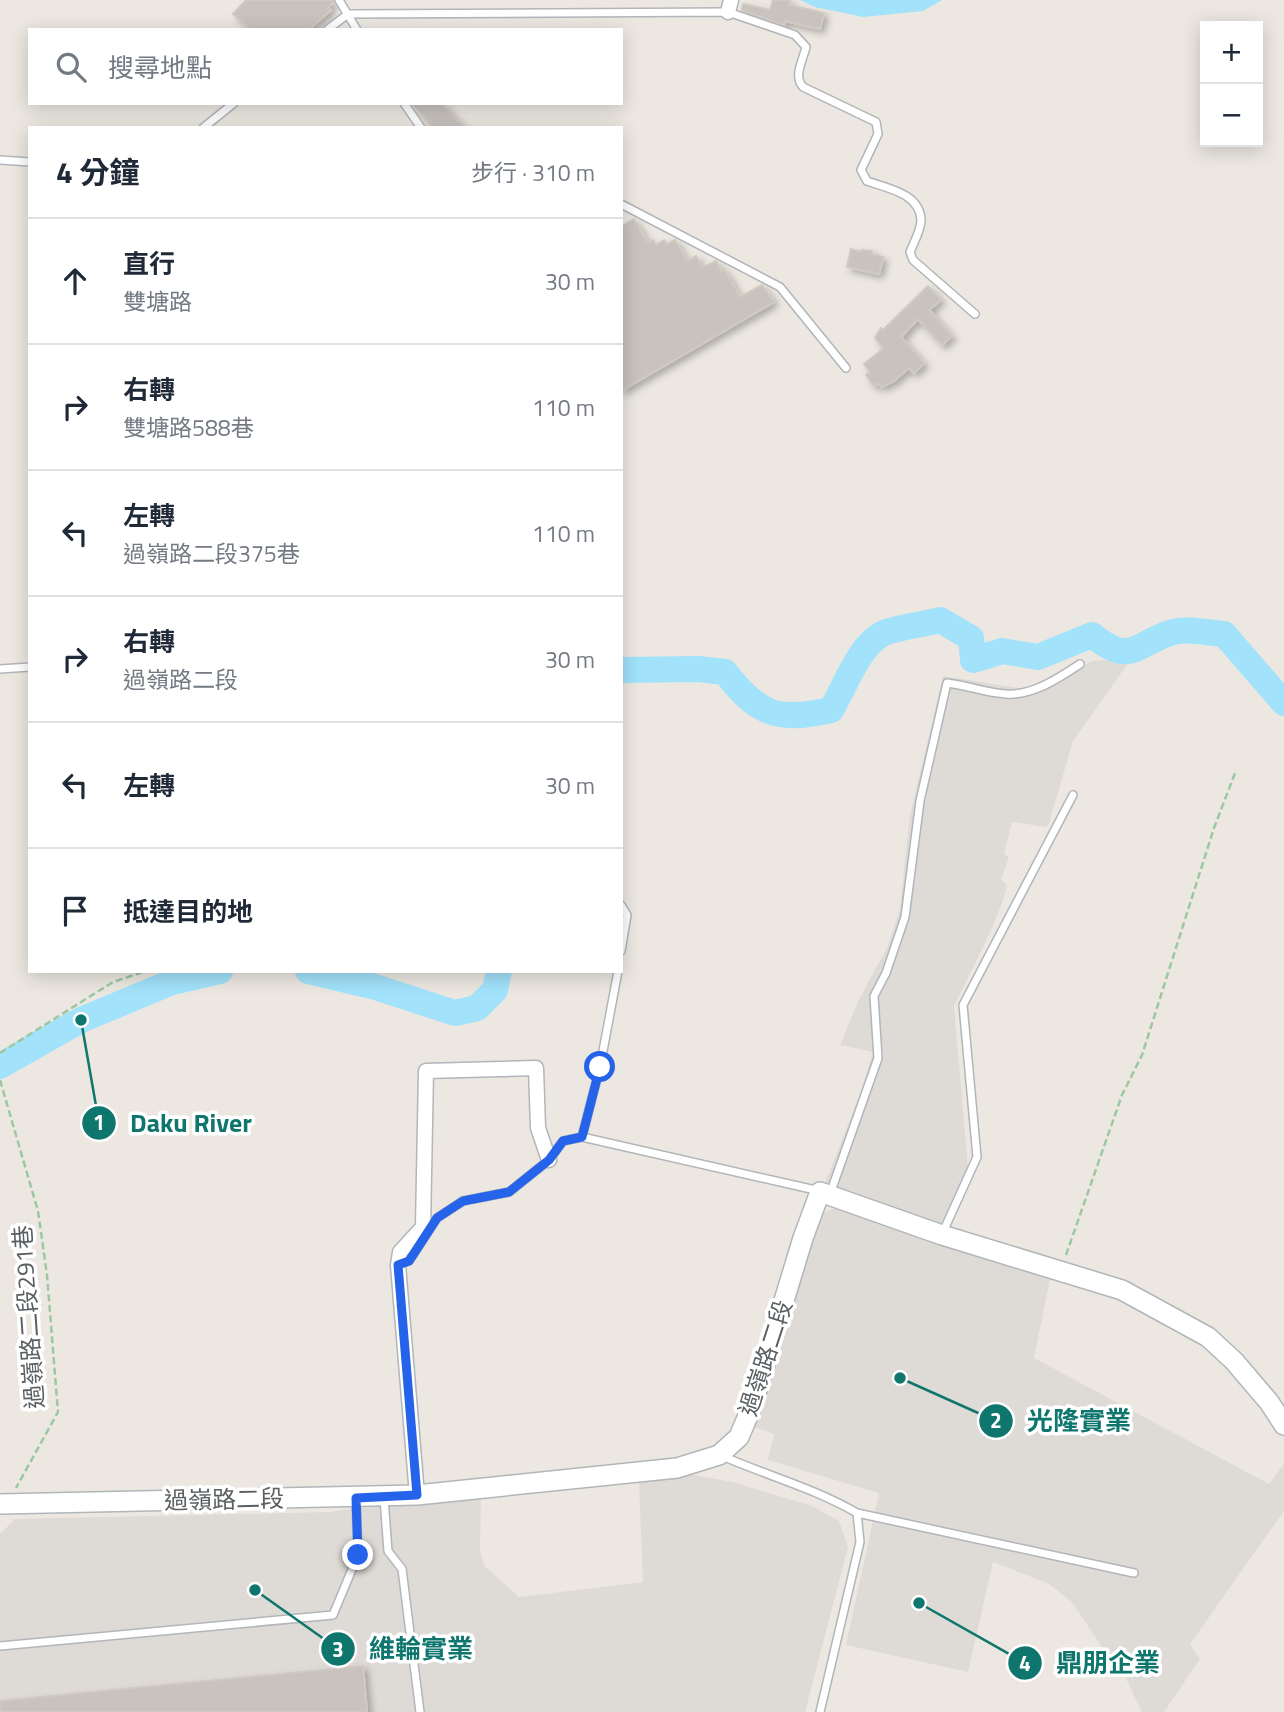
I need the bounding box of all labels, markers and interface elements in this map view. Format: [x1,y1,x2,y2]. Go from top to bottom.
map controls [1200,21,1263,147]
button: + [1200,21,1263,84]
search box [28,28,623,105]
icon: search [52,48,90,86]
text: 搜尋地點 [108,48,212,87]
button: − [1200,84,1263,147]
text: 4 分鐘 [56,149,139,195]
text: 步行 · 310 m [471,155,595,190]
text: 直行 [123,244,175,283]
icon: ahead [56,262,94,300]
text: 30 m [545,264,595,299]
text: 雙塘路 [123,284,192,319]
text: 右轉 [123,370,175,409]
icon: right [56,388,94,426]
text: 110 m [532,390,595,425]
text: 雙塘路588巷 [123,410,254,445]
text: 左轉 [123,496,175,535]
icon: left [56,514,94,552]
text: 110 m [532,516,595,551]
text: 過嶺路二段375巷 [123,536,300,571]
text: 右轉 [123,622,175,661]
icon: right [56,640,94,678]
text: 30 m [545,642,595,677]
text: 過嶺路二段 [123,662,238,697]
icon: left [56,766,94,804]
text: 左轉 [123,766,175,805]
text: 30 m [545,768,595,803]
icon: arrive [56,892,94,930]
text: 抵達目的地 [123,892,253,931]
route start [584,1051,615,1082]
callout: Daku River [81,1099,266,1146]
text: Daku River [130,1103,252,1142]
text: 1 [93,1106,105,1138]
street label: 過嶺路二段291巷 [4,1224,52,1410]
street label: 過嶺路二段 [729,1295,801,1420]
callout: 光隆實業 [978,1398,1145,1445]
text: 光隆實業 [1027,1401,1131,1440]
text: 2 [990,1404,1002,1436]
street label: 過嶺路二段 [164,1480,284,1518]
route end [342,1539,373,1570]
callout: 維輪實業 [320,1626,487,1673]
text: 維輪實業 [369,1629,473,1668]
text: 3 [332,1633,344,1665]
callout: 鼎朋企業 [1007,1640,1174,1687]
text: 鼎朋企業 [1056,1643,1160,1682]
text: 4 [1019,1647,1031,1679]

